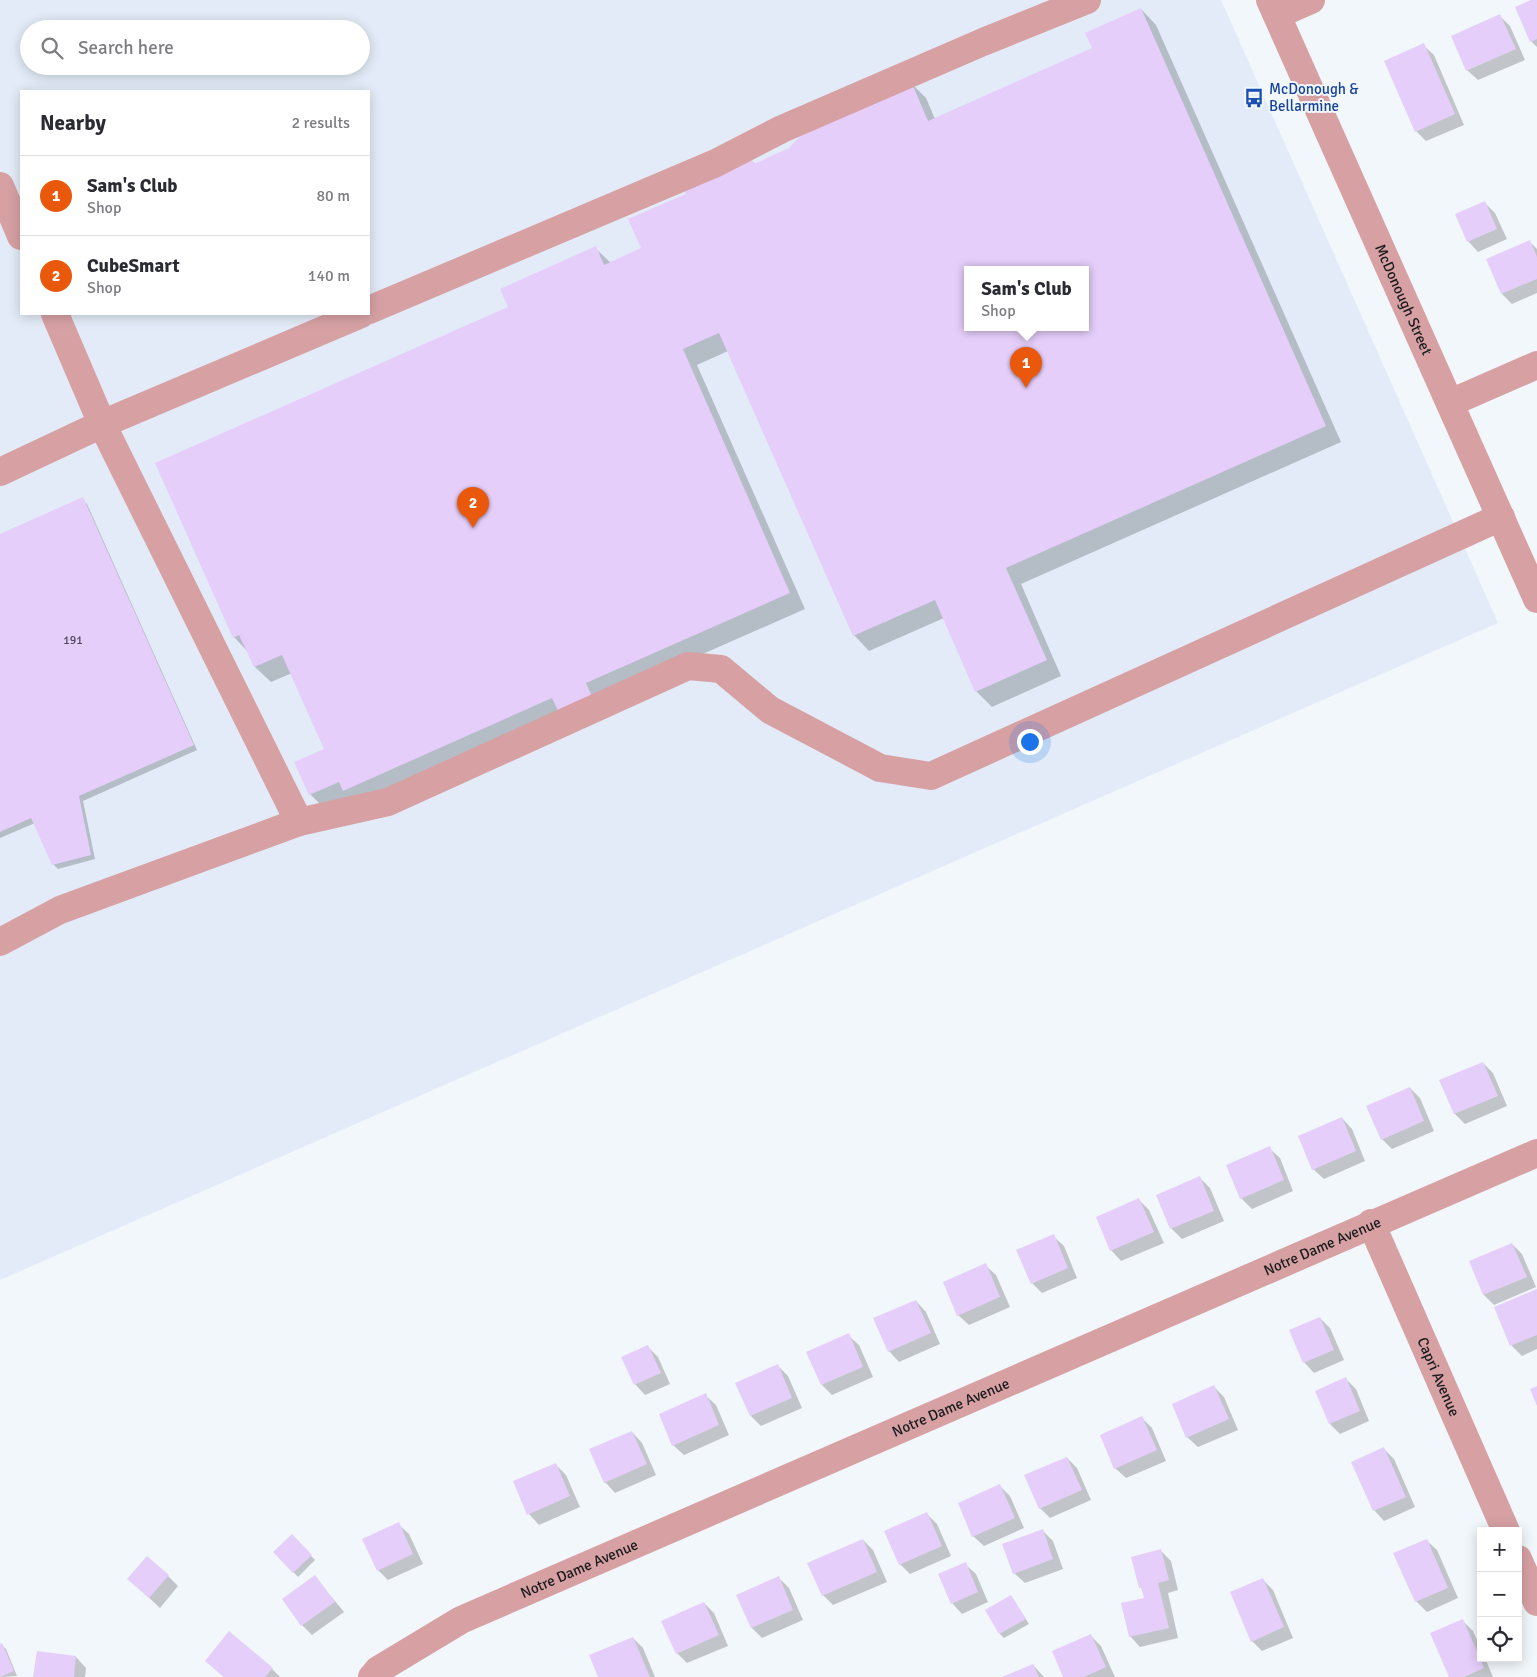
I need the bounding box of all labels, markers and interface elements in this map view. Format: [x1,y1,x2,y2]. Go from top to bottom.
search box [20,20,370,75]
icon: search [38,34,66,62]
text: Search here [78,36,174,60]
place label: McDonough & Bellarmine [1269,80,1359,115]
bus stop icon: McDonough & Bellarmine [1243,87,1265,109]
text: Nearby [40,110,106,136]
text: 2 results [291,113,350,133]
text: Sam's Club [87,174,178,198]
text: 1 [52,186,60,206]
text: 80 m [316,186,350,206]
text: Shop [87,198,121,218]
street label: McDonough Street [1371,241,1436,358]
text: CubeSmart [87,254,180,278]
text: 2 [52,266,60,286]
text: 140 m [308,266,350,286]
popup [964,266,1089,331]
text: Sam's Club [981,277,1072,301]
text: Shop [87,278,121,298]
text: Shop [981,301,1016,321]
pin: 1 [1010,347,1042,388]
pin: 2 [457,487,489,528]
house number: 191 [63,633,83,648]
your location [1017,729,1043,755]
street label: Notre Dame Avenue [1261,1213,1384,1280]
street label: Capri Avenue [1413,1334,1464,1419]
street label: Notre Dame Avenue [889,1374,1012,1441]
map controls [1477,1527,1522,1662]
button: + [1477,1527,1522,1572]
street label: Notre Dame Avenue [518,1535,641,1602]
button: − [1477,1572,1522,1617]
button: locate [1477,1617,1522,1662]

